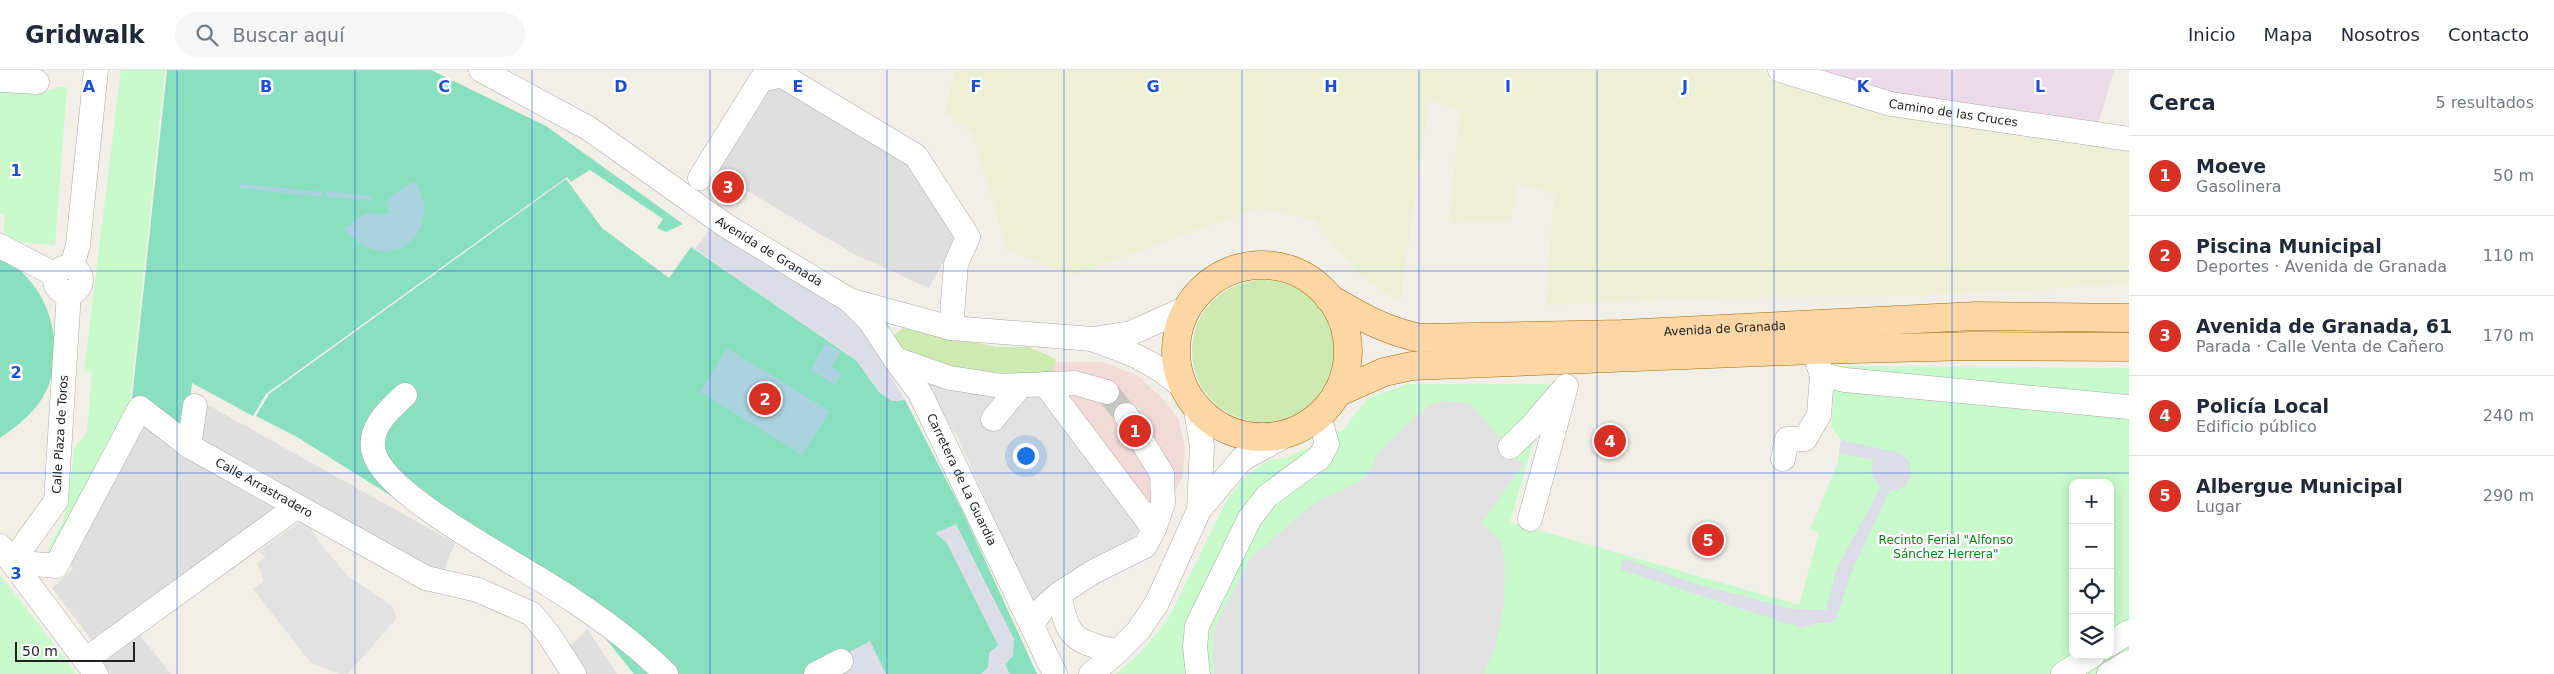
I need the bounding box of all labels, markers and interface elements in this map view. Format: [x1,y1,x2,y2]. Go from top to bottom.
search box [175,12,525,57]
text: Gridwalk [25,21,145,49]
icon: search [193,21,221,49]
text: Buscar aquí [233,24,344,46]
text: Inicio [2188,24,2236,45]
text: Mapa [2264,24,2313,45]
text: Nosotros [2341,24,2420,45]
text: Contacto [2448,24,2529,45]
text: A [83,77,96,96]
text: B [260,77,272,96]
text: C [438,77,450,96]
text: D [614,77,628,96]
text: E [793,77,803,96]
text: F [971,77,981,96]
text: G [1146,77,1160,96]
text: H [1324,77,1338,96]
text: I [1505,77,1511,96]
text: J [1681,77,1688,96]
text: K [1857,77,1870,96]
text: L [2035,77,2045,96]
text: Cerca [2149,91,2216,115]
text: 5 resultados [2435,93,2534,112]
street label: Camino de las Cruces [1888,97,2019,130]
text: Moeve [2196,155,2266,177]
text: 1 [10,161,22,180]
text: 1 [2159,166,2171,185]
text: 50 m [2493,166,2534,185]
pin: 3 [712,168,744,206]
text: Gasolinera [2196,177,2282,196]
street label: Avenida de Granada [713,214,825,289]
text: Piscina Municipal [2196,235,2382,257]
text: 2 [2159,246,2171,265]
text: 110 m [2483,246,2534,265]
text: Deportes · Avenida de Granada [2196,257,2447,276]
text: Avenida de Granada, 61 [2196,315,2452,337]
street label: Avenida de Granada [1664,319,1786,339]
text: 3 [2159,326,2171,345]
text: 170 m [2483,326,2534,345]
text: Parada · Calle Venta de Cañero [2196,337,2444,356]
text: 2 [10,363,22,382]
street label: Calle Plaza de Toros [49,375,71,494]
pin: 2 [749,380,781,418]
text: Policía Local [2196,395,2329,417]
text: 4 [2159,406,2171,425]
text: 240 m [2483,406,2534,425]
street label: Carretera de La Guardia [924,411,999,548]
pin: 1 [1119,412,1151,450]
text: Edificio público [2196,417,2317,436]
pin: 4 [1594,422,1626,460]
your location [1013,443,1039,469]
street label: Calle Arrastradero [213,455,315,520]
text: Albergue Municipal [2196,475,2403,497]
map controls [2069,479,2114,659]
button: + [2069,479,2114,524]
text: 5 [2159,486,2171,505]
text: 290 m [2483,486,2534,505]
text: Lugar [2196,497,2241,516]
pin: 5 [1692,521,1724,559]
button: − [2069,524,2114,569]
park label: Recinto Ferial "Alfonso Sánchez Herrera" [1879,533,2013,561]
text: 3 [10,564,22,583]
button: locate [2069,569,2114,614]
button: layers [2069,614,2114,659]
scale bar [15,639,135,662]
text: 50 m [22,643,58,659]

